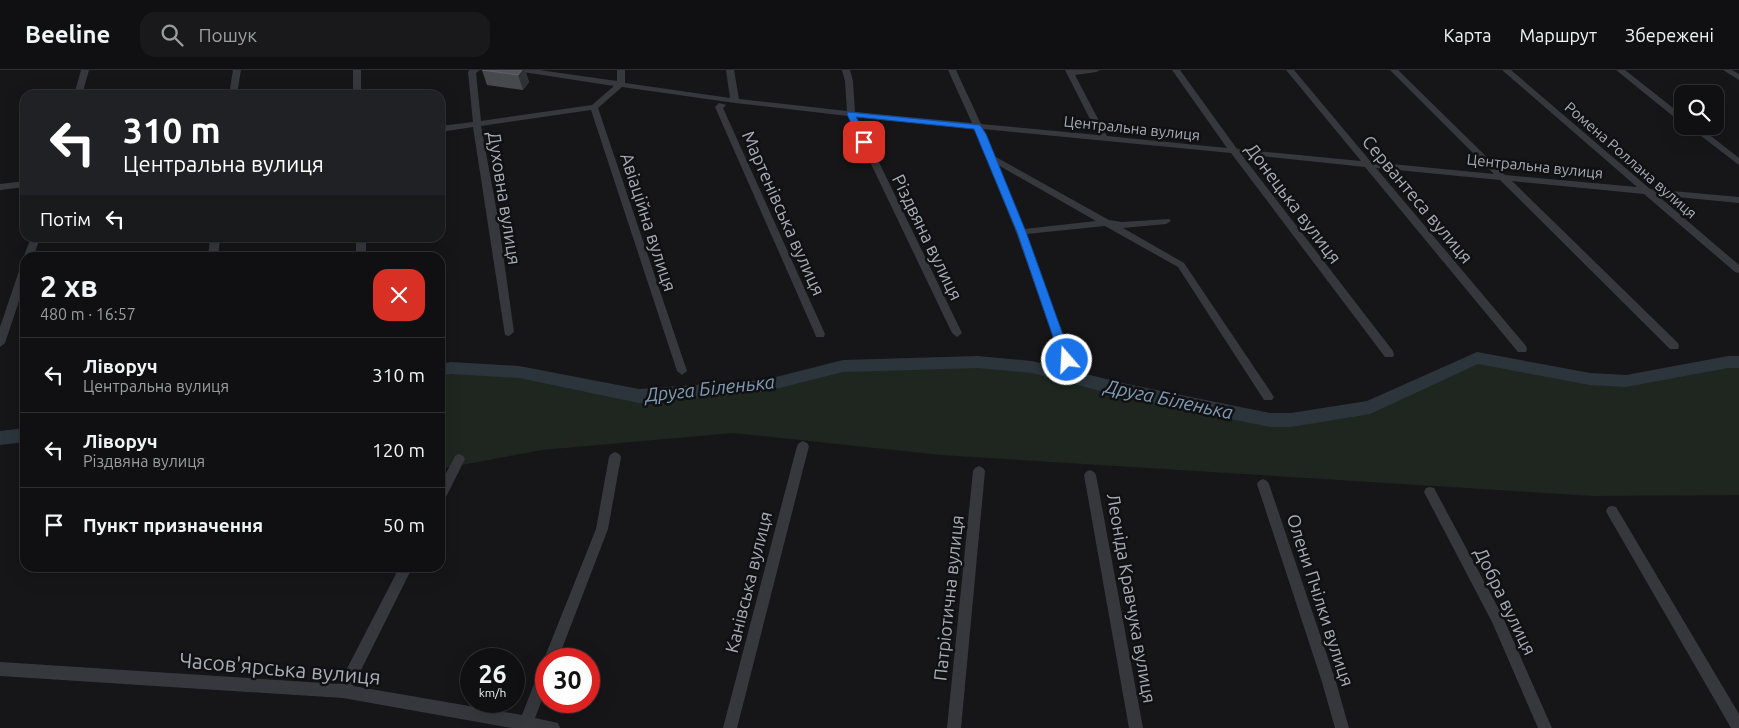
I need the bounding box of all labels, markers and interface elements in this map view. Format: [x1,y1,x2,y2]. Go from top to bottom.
search box [140,12,490,57]
text: Beeline [25,21,110,48]
icon: search [158,21,186,49]
text: Пошук [198,24,257,46]
text: Карта [1443,25,1491,45]
text: Маршрут [1519,25,1597,45]
text: Збережені [1625,25,1714,45]
map controls [1674,85,1724,135]
button: search [1674,85,1724,135]
street label: Ромена Роллана вулиця [1562,98,1700,222]
icon: left [40,110,105,175]
text: 310 m [123,110,221,150]
street label: Центральна вулиця [1063,112,1201,144]
pin [843,121,885,163]
street label: Мартенівська вулиця [739,128,829,298]
icon: arrive [850,128,878,156]
street label: Духовна вулиця [485,130,525,266]
street label: Сервантеса вулиця [1359,131,1477,267]
street label: Донецька вулиця [1242,139,1346,267]
street label: Авіаційна вулиця [617,150,681,294]
street label: Центральна вулиця [1466,150,1604,182]
text: Центральна вулиця [123,151,324,176]
street label: Різдвяна вулиця [889,171,967,303]
icon: left [101,205,129,233]
text: Потім [40,208,91,230]
text: 2 хв [40,269,98,303]
button: close [373,269,425,321]
text: 480 m · 16:57 [40,305,136,323]
position arrow [1040,333,1092,385]
text: Ліворуч [83,355,157,377]
icon: left [40,361,68,389]
text: 310 m [372,364,425,386]
water label: Друга Біленька [642,370,776,406]
water label: Друга Біленька [1101,374,1235,423]
text: Центральна вулиця [83,377,229,395]
text: Ліворуч [83,430,157,452]
icon: left [40,436,68,464]
text: 120 m [372,439,425,461]
text: Різдвяна вулиця [83,452,205,470]
street label: Леоніда Кравчука вулиця [1104,491,1160,705]
street label: Канівська вулиця [721,509,775,655]
icon: arrive [40,511,68,539]
street label: Олени Пчілки вулиця [1284,511,1358,689]
text: Пункт призначення [83,514,263,536]
text: 50 m [383,514,425,536]
street label: Патріотична вулиця [929,514,967,682]
street label: Добра вулиця [1471,544,1541,658]
street label: Часов'ярська вулиця [178,647,382,689]
speed limit sign: 30 [535,648,600,713]
text: 26 [478,660,507,688]
text: km/h [479,686,506,699]

